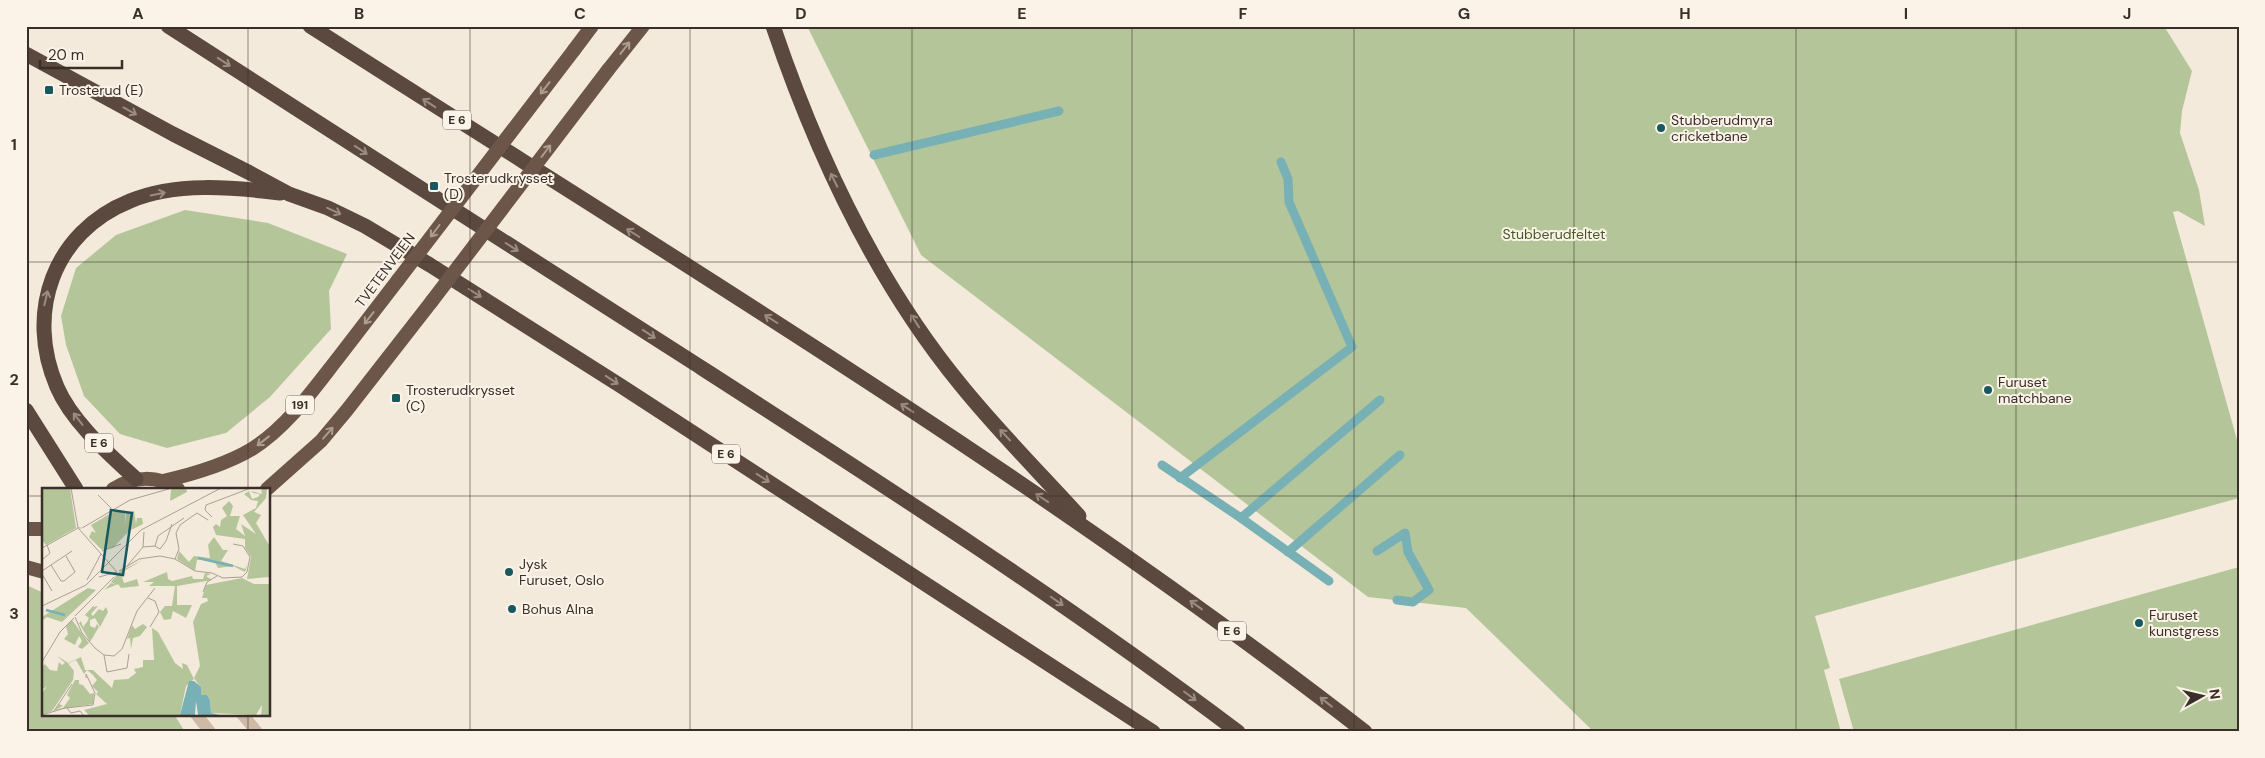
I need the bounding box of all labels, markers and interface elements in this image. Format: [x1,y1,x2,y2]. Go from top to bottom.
text: A [132,3,144,24]
text: B [354,3,364,24]
text: C [574,3,586,24]
text: D [795,3,807,24]
text: E [1017,3,1027,24]
text: F [1239,3,1248,24]
text: G [1458,3,1470,24]
text: H [1679,3,1691,24]
text: I [1904,3,1908,24]
text: J [2123,3,2131,24]
scale bar [40,38,122,70]
one-way arrow [620,41,630,55]
text: 20 m [48,45,84,65]
one-way arrow [216,57,230,67]
place label: Trosterud (E) [59,81,143,99]
one-way arrow [539,81,550,94]
marker: Trosterud (E) [43,84,55,96]
one-way arrow [423,97,437,107]
one-way arrow [123,106,138,116]
road number: E 6 [443,110,471,130]
place label: Stubberudmyra cricketbane [1671,111,1773,145]
marker: Stubberudmyra cricketbane [1655,122,1667,134]
text: 1 [11,134,17,155]
one-way arrow [541,144,551,158]
one-way arrow [353,145,367,155]
place label: Trosterudkrysset (D) [444,169,553,203]
one-way arrow [829,172,839,187]
marker: Trosterudkrysset (D) [428,180,440,192]
one-way arrow [150,188,166,198]
one-way arrow [326,207,341,217]
one-way arrow [430,224,440,238]
park label: Stubberudfeltet [1502,225,1606,243]
one-way arrow [627,227,641,237]
street label: TVETENVEIEN [351,229,419,311]
one-way arrow [504,243,518,253]
one-way arrow [467,288,481,298]
one-way arrow [42,290,51,306]
one-way arrow [363,311,374,324]
one-way arrow [764,314,778,324]
one-way arrow [909,314,919,328]
one-way arrow [641,330,655,340]
text: 2 [9,369,19,390]
place label: Furuset matchbane [1998,373,2072,407]
one-way arrow [604,375,618,385]
place label: Trosterudkrysset (C) [406,381,515,415]
marker: Furuset matchbane [1982,384,1994,396]
marker: Trosterudkrysset (C) [390,392,402,404]
road number: 191 [286,396,314,414]
one-way arrow [900,403,914,413]
one-way arrow [73,413,84,426]
one-way arrow [323,426,334,439]
one-way arrow [999,429,1011,442]
road number: E 6 [85,433,113,452]
one-way arrow [256,435,269,446]
road number: E 6 [712,444,740,464]
one-way arrow [755,473,769,483]
inset map [42,488,270,716]
one-way arrow [1035,493,1049,503]
place label: Jysk Furuset, Oslo [519,555,604,589]
marker: Jysk Furuset, Oslo [503,566,515,578]
one-way arrow [1050,596,1064,606]
one-way arrow [1190,599,1203,610]
place label: Bohus Alna [522,600,594,618]
text: 3 [9,603,19,624]
marker: Bohus Alna [506,603,518,615]
place label: Furuset kunstgress [2149,606,2219,640]
marker: Furuset kunstgress [2133,617,2145,629]
road number: E 6 [1218,622,1246,640]
north arrow [2178,670,2228,720]
text: N [2205,688,2224,701]
one-way arrow [1183,690,1196,701]
one-way arrow [1319,697,1333,707]

